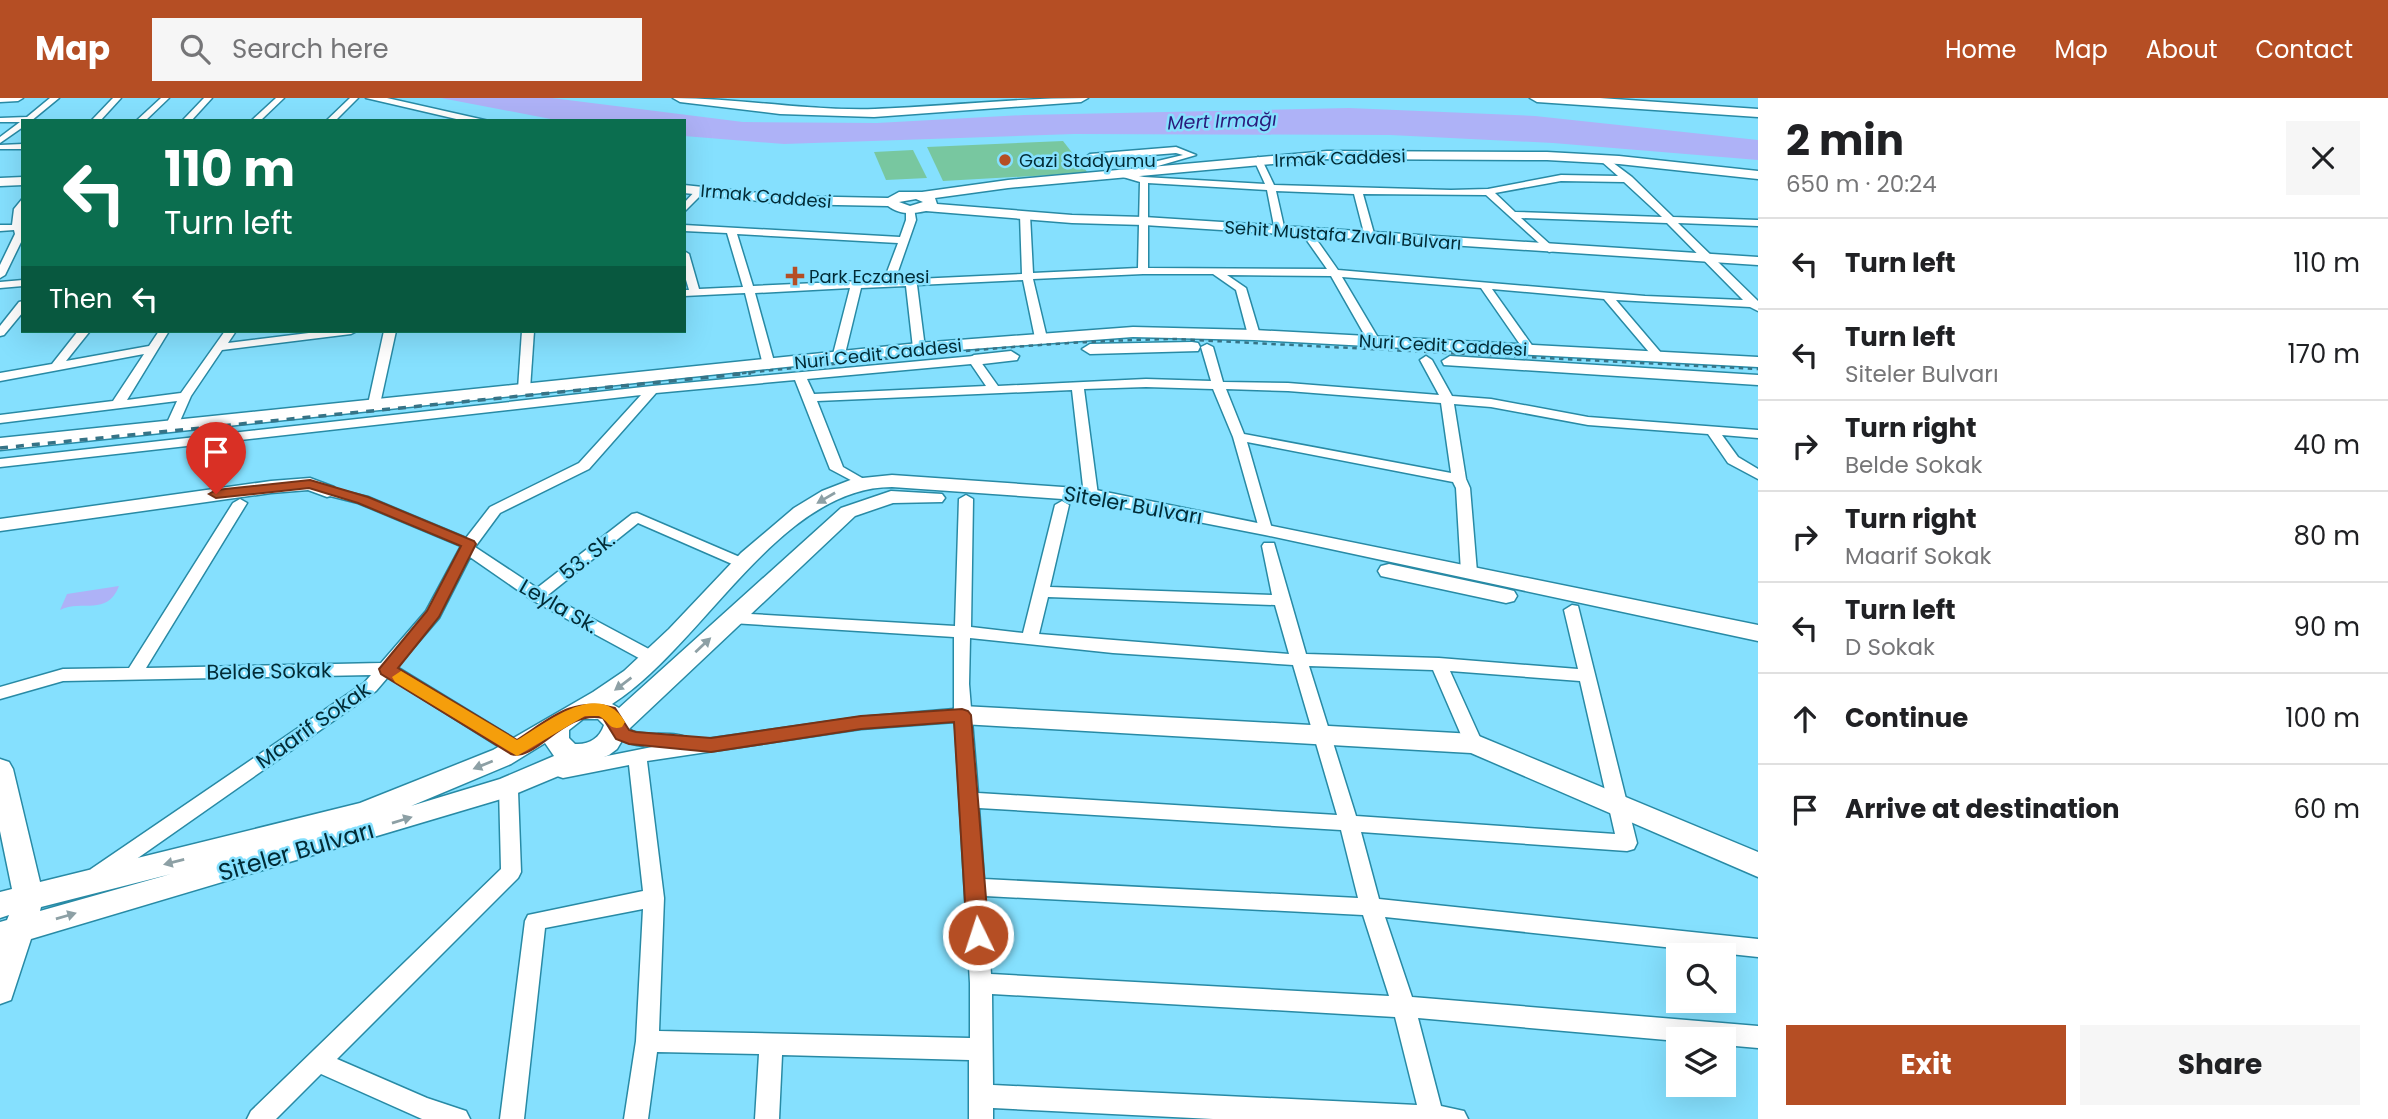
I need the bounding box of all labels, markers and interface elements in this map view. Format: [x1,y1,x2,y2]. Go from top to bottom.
search box [152,18,642,81]
text: Map [35,25,110,72]
icon: search [176,30,214,68]
text: Search here [232,31,389,67]
text: Home [1945,33,2017,66]
text: Map [2055,33,2108,66]
text: About [2146,33,2217,66]
text: Contact [2255,33,2353,66]
water label: Mert Irmağı [1167,106,1278,136]
text: 2 min [1786,111,1904,170]
button: close [2286,121,2360,195]
text: 110 m [164,135,295,203]
street label: Irmak Caddesi [1274,143,1406,173]
icon: left [49,147,140,238]
place label: Gazi Stadyumu [1019,148,1156,173]
marker: Gazi Stadyumu [997,152,1013,168]
text: 650 m · 20:24 [1786,168,1937,200]
street label: Irmak Caddesi [700,178,832,214]
text: Turn left [164,200,293,245]
street label: Sehit Mustafa Zıvalı Bulvarı [1224,214,1462,256]
icon: left [1786,245,1824,283]
text: Turn left [1845,245,1956,281]
text: 110 m [2293,245,2360,281]
place label: Park Eczanesi [809,264,929,289]
marker: Park Eczanesi [787,268,803,284]
icon: left [126,280,164,318]
text: Then [49,281,112,317]
text: Turn left [1845,319,1956,355]
street label: Nuri Cedit Caddesi [1358,328,1528,362]
street label: Nuri Cedit Caddesi [793,333,963,375]
icon: left [1786,336,1824,374]
text: 170 m [2287,336,2360,372]
text: Siteler Bulvarı [1845,358,1999,390]
text: Turn right [1845,410,1977,446]
pin [186,422,246,494]
icon: right [1786,427,1824,465]
text: 40 m [2294,427,2360,463]
icon: arrive [197,433,235,471]
text: Belde Sokak [1845,449,1982,481]
street label: Siteler Bulvarı [1061,479,1205,531]
one-way arrow [816,492,835,504]
text: Turn right [1845,501,1977,537]
icon: right [1786,518,1824,556]
text: 80 m [2294,518,2360,554]
street label: 53. Sk. [553,525,621,587]
text: Maarif Sokak [1845,540,1991,572]
street label: Leyla Sk. [514,572,604,640]
text: Turn left [1845,592,1956,628]
icon: left [1786,609,1824,647]
text: 90 m [2294,609,2360,645]
text: D Sokak [1845,631,1935,663]
one-way arrow [694,637,712,653]
street label: Belde Sokak [206,655,332,687]
street label: Maarif Sokak [250,675,376,775]
one-way arrow [614,677,632,691]
icon: ahead [1786,700,1824,738]
text: Continue [1845,700,1968,736]
text: 100 m [2285,700,2360,736]
one-way arrow [473,759,494,770]
icon: arrive [1786,791,1824,829]
text: Arrive at destination [1845,791,2120,827]
text: 60 m [2293,791,2360,827]
street label: Siteler Bulvarı [214,813,378,889]
one-way arrow [392,814,413,824]
one-way arrow [162,857,184,868]
position arrow [941,898,1015,972]
one-way arrow [56,911,77,921]
map controls [1666,943,1736,1097]
button: search [1666,943,1736,1013]
button: Exit [1786,1025,2066,1105]
button: Share [2080,1025,2360,1105]
button: layers [1666,1027,1736,1097]

